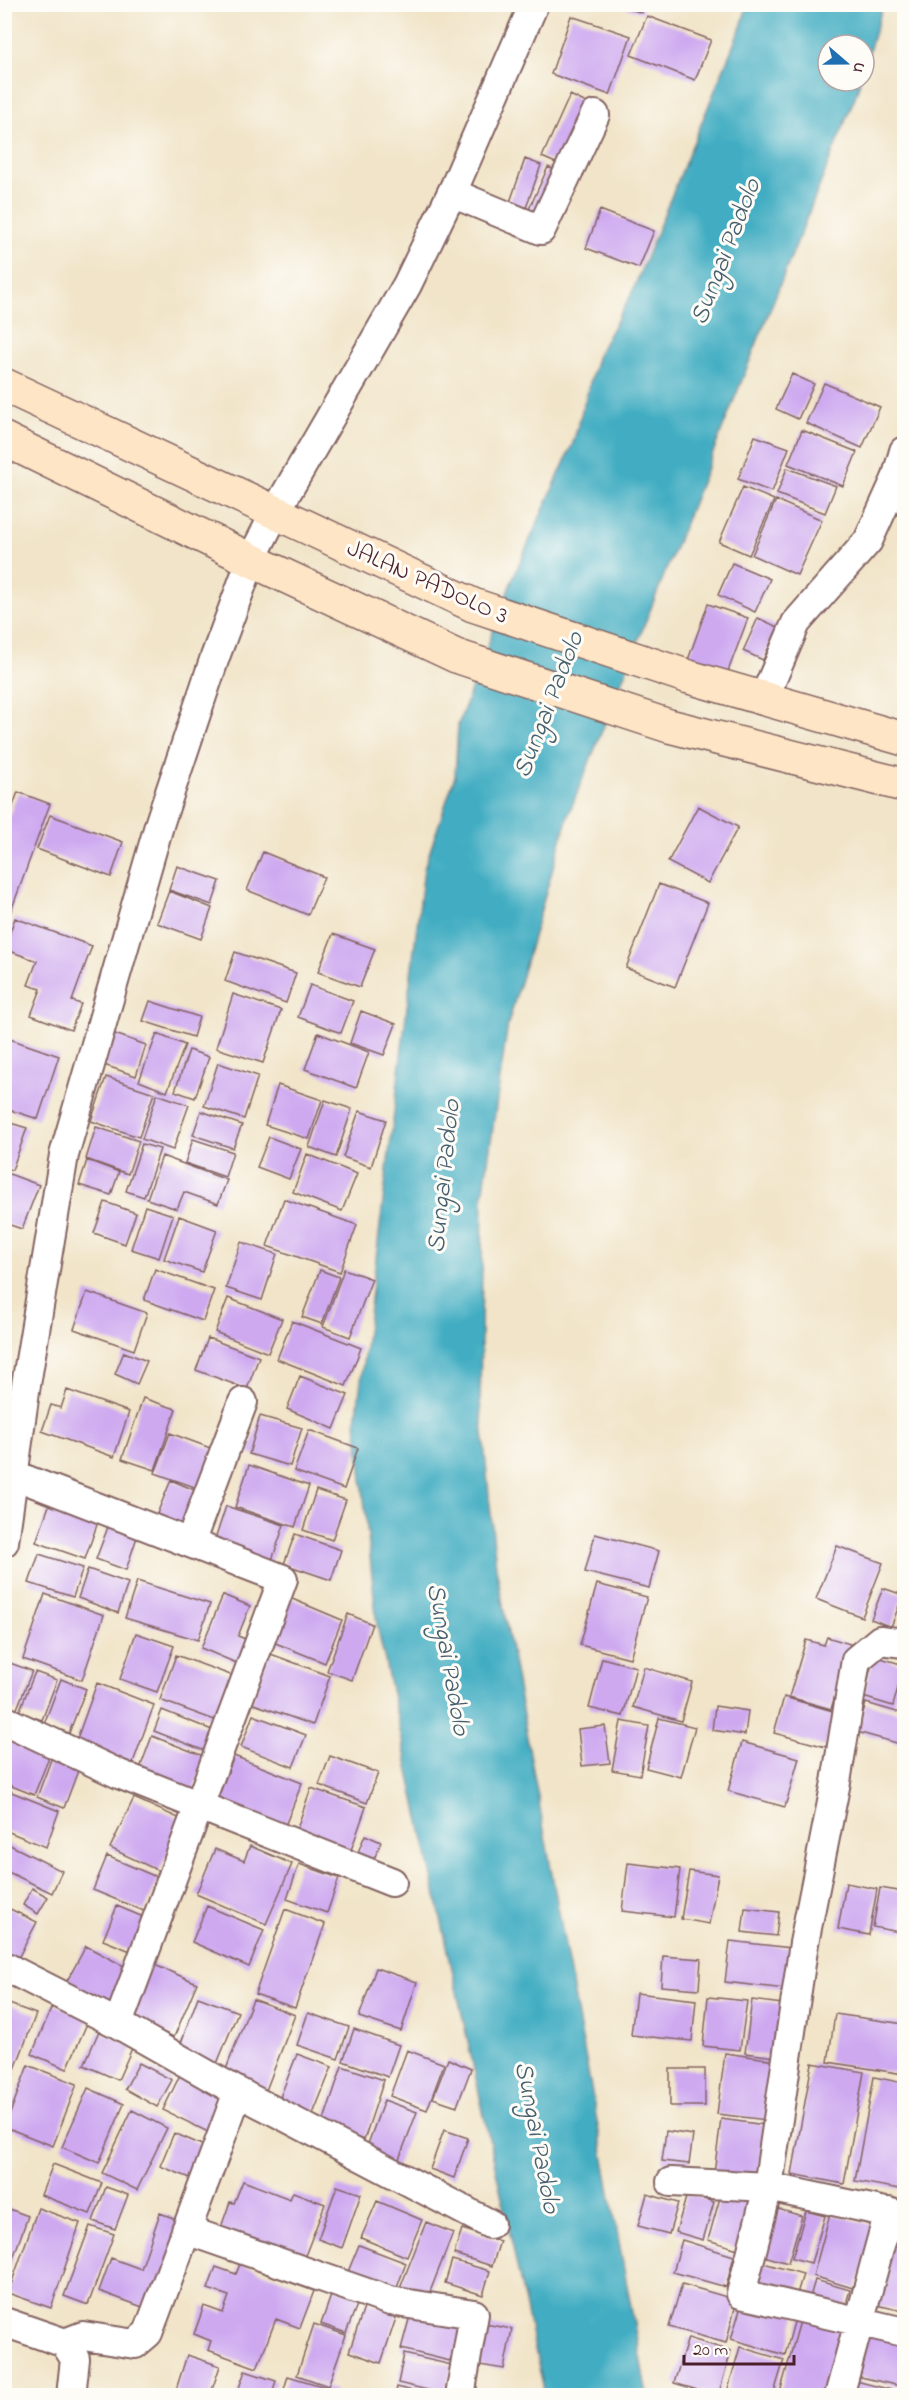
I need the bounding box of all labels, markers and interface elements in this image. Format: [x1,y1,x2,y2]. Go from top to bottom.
north arrow [816,33,876,93]
text: U [845,59,871,76]
water label: Sungai Padolo [681,172,773,331]
street label: JALAN PADOLO 3 [341,532,513,635]
water label: Sungai Padolo [504,625,596,784]
water label: Sungai Padolo [418,1096,472,1255]
water label: Sungai Padolo [415,1580,479,1740]
water label: Sungai Padolo [503,2058,570,2218]
scale bar [684,2328,794,2366]
text: 20 m [693,2338,728,2364]

